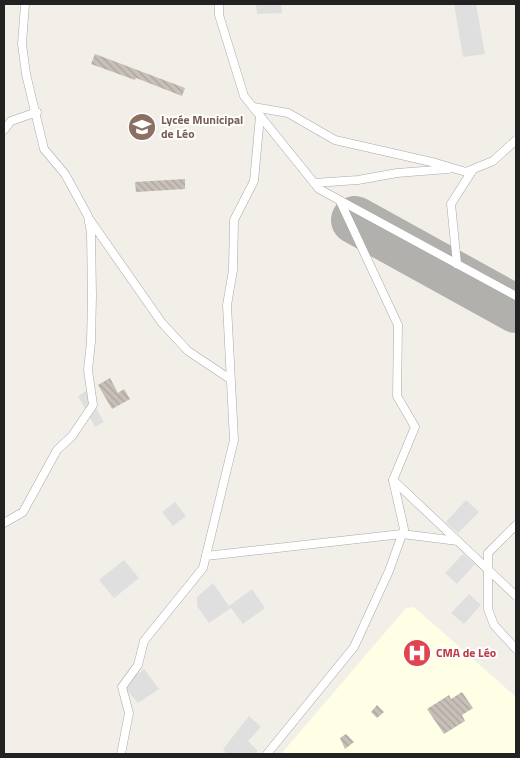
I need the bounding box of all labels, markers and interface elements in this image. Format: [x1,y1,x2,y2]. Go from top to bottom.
place label: Lycée Municipal de Léo [161,110,243,143]
school or university icon: Lycée Municipal de Léo [127,112,157,142]
hospital icon: CMA de Léo [402,638,432,668]
place label: CMA de Léo [436,643,496,662]

